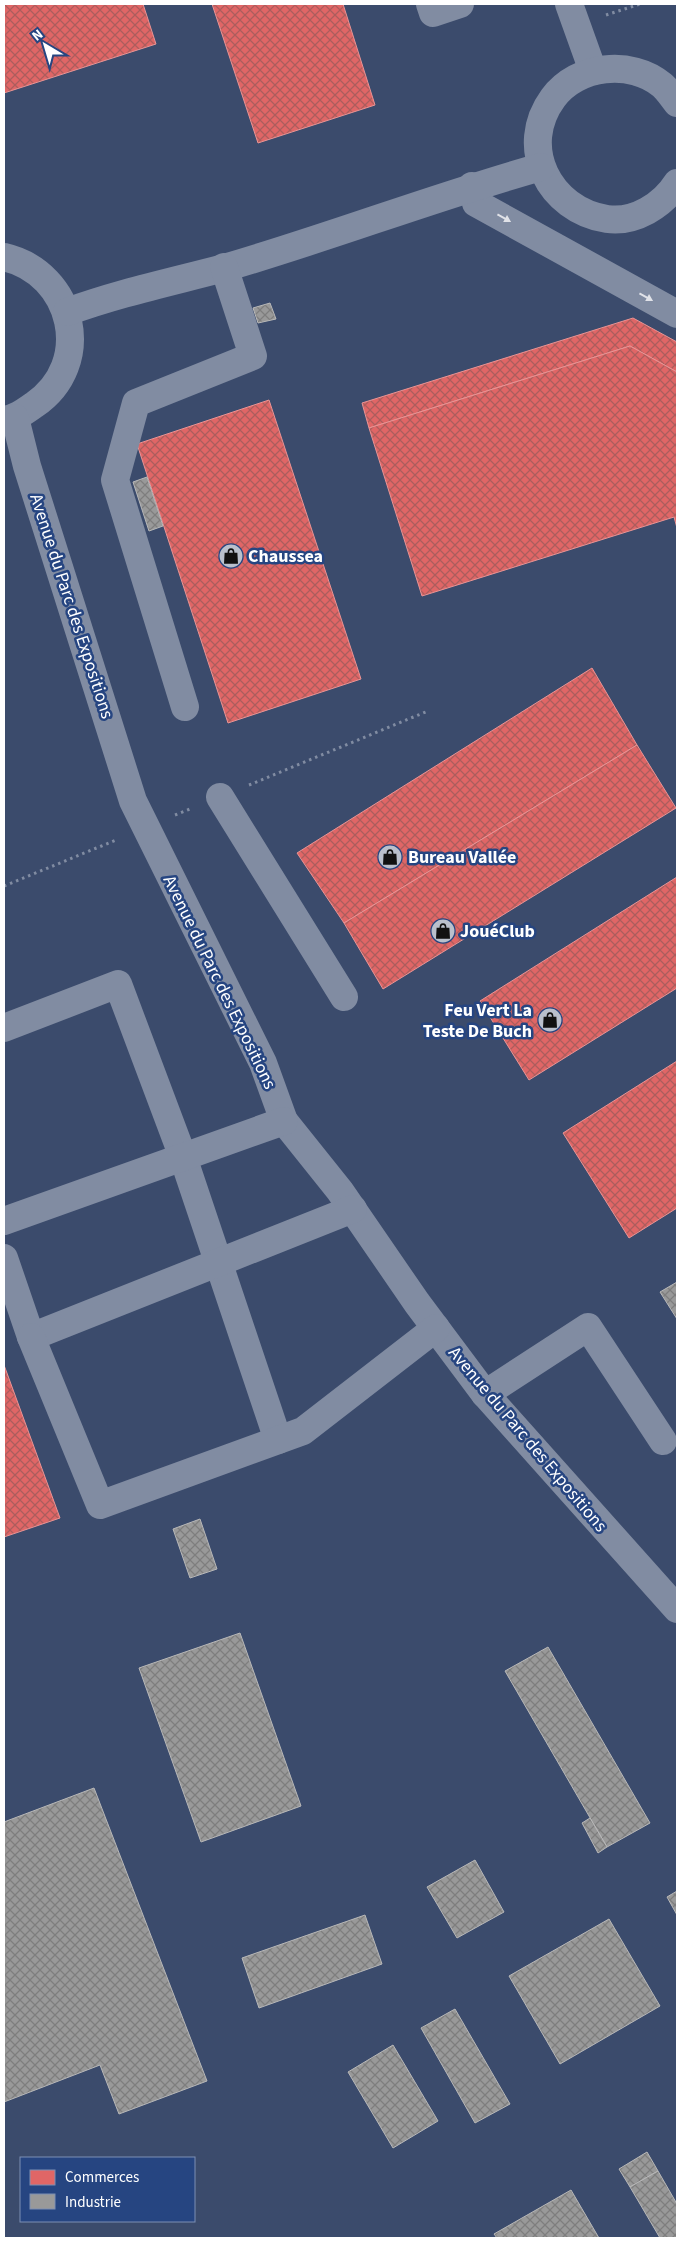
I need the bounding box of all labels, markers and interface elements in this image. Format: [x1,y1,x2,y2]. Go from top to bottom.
north arrow [20,20,70,70]
text: N [28,25,47,46]
one-way arrow [497,214,511,222]
one-way arrow [639,293,653,301]
street label: Avenue du Parc des Expositions [23,490,120,722]
shop icon: Chaussea [218,543,244,569]
place label: Chaussea [248,544,323,569]
shop icon: Bureau Vallée [377,844,403,870]
place label: Bureau Vallée [408,845,516,870]
street label: Avenue du Parc des Expositions [157,871,282,1093]
shop icon: JouéClub [430,918,456,944]
place label: JouéClub [460,919,535,944]
place label: Feu Vert La Teste De Buch [423,998,532,1044]
shop icon: Feu Vert La Teste De Buch [537,1007,563,1033]
street label: Avenue du Parc des Expositions [442,1341,613,1537]
legend [20,2157,195,2222]
text: Commerces [65,2167,139,2188]
text: Industrie [65,2192,121,2213]

